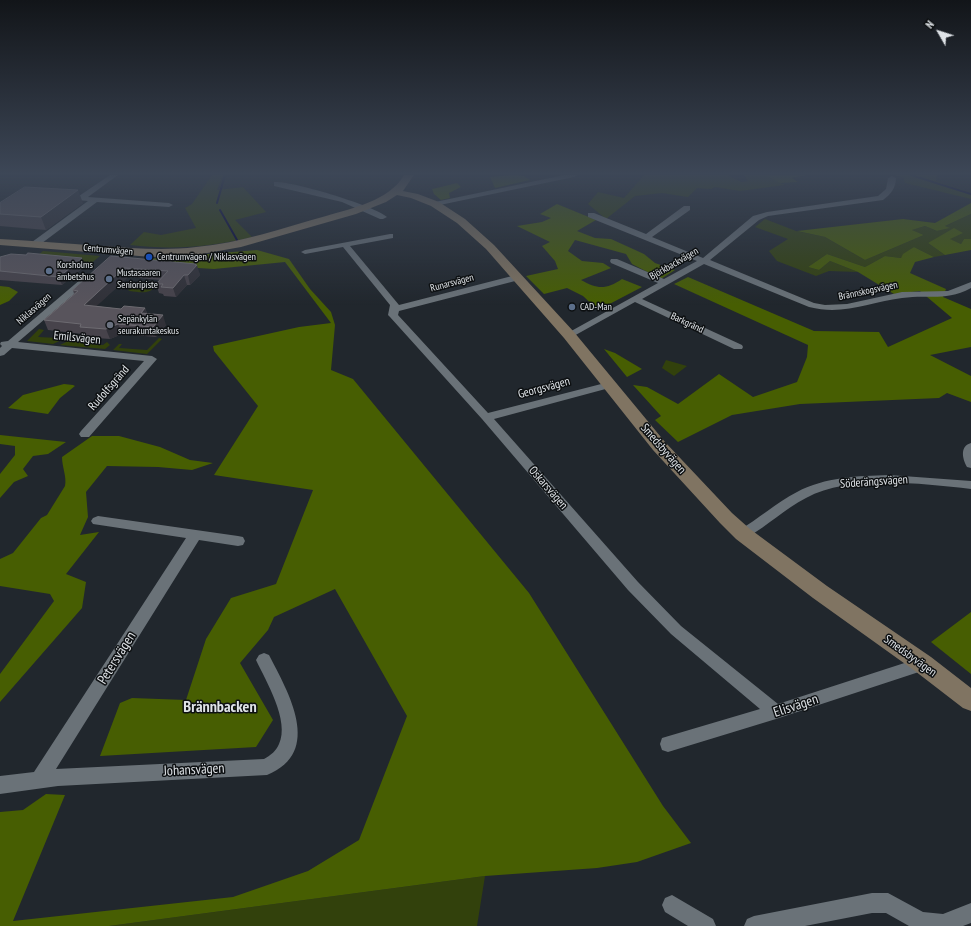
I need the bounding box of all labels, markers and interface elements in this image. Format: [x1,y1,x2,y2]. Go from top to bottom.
north arrow [919,12,959,52]
text: N [922,18,937,31]
street label: Centrumvägen [83,242,133,258]
street label: Björkbackvägen [647,245,701,283]
place label: Centrumvägen / Niklasvägen [157,251,256,263]
marker: Centrumvägen / Niklasvägen [144,252,154,262]
place label: Korsholms ämbetshus [57,259,94,282]
marker: Korsholms ämbetshus [44,266,54,276]
place label: Mustasaaren Senioripiste [117,267,160,290]
street label: Runarsvägen [429,271,475,295]
marker: Mustasaaren Senioripiste [104,274,114,284]
street label: Brännskogsvägen [837,279,899,303]
street label: Niklasvägen [14,291,54,327]
place label: CAD-Man [580,301,612,313]
marker: CAD-Man [567,302,577,312]
street label: Barkgränd [669,310,705,336]
place label: Sepänkylän seurakuntakeskus [118,313,179,336]
marker: Sepänkylän seurakuntakeskus [105,320,115,330]
street label: Emilsvägen [53,328,101,348]
street label: Rudolfsgränd [86,363,132,413]
street label: Georgsvägen [516,374,572,402]
street label: Smedsbyvägen [637,421,689,477]
street label: Oskarsvägen [525,464,571,512]
street label: Söderängsvägen [840,472,908,492]
street label: Petersvägen [94,629,140,687]
street label: Smedsbyvägen [881,632,939,680]
street label: Elisvägen [772,691,820,721]
district label: Brännbacken [183,697,257,717]
street label: Johansvägen [163,760,225,780]

